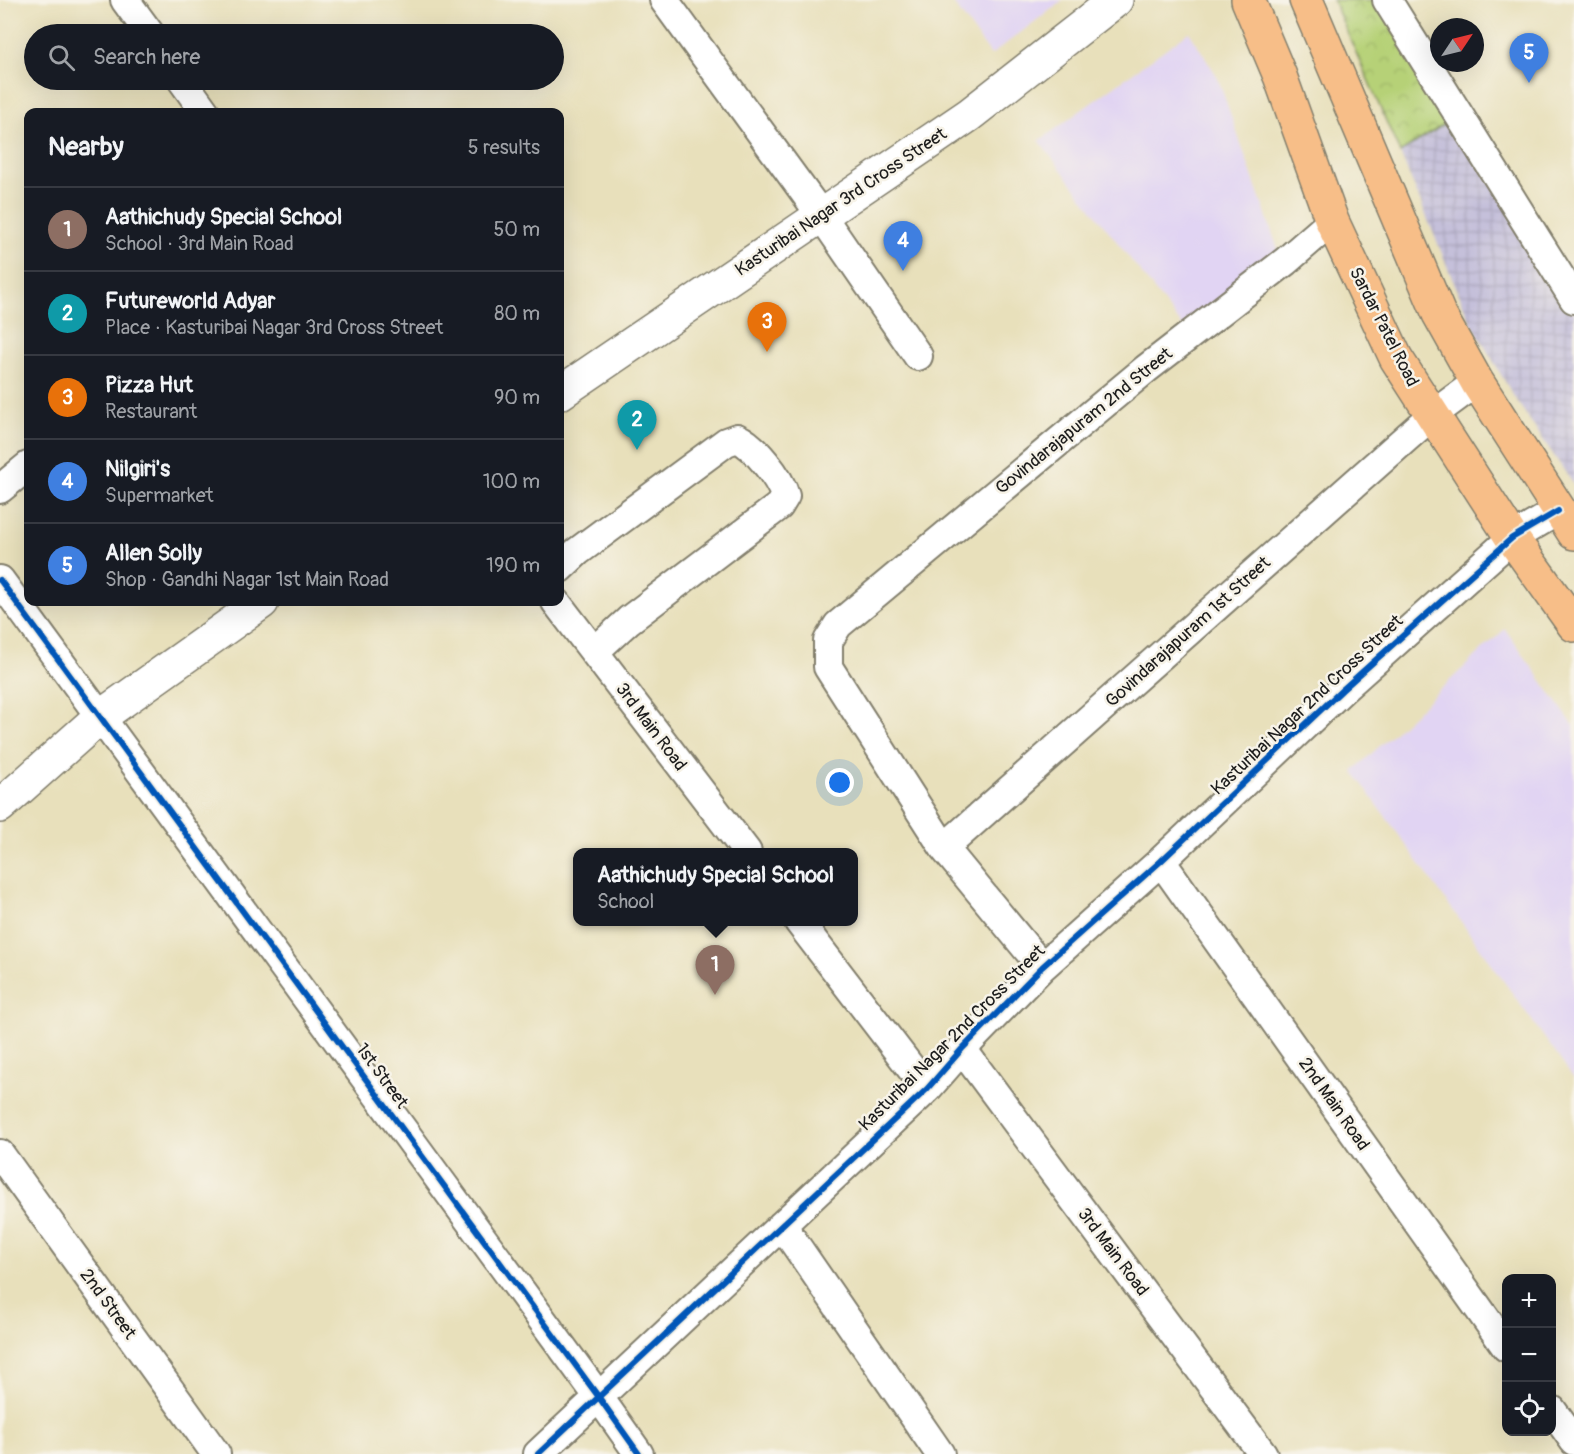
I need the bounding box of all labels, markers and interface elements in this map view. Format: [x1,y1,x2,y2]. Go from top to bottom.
north arrow [1430,18,1484,72]
search box [24,24,564,90]
pin: 5 [1510,34,1549,83]
icon: search [45,41,78,74]
text: Search here [93,43,200,71]
street label: Kasturibai Nagar 3rd Cross Street [731,122,952,282]
text: Nearby [48,131,124,163]
text: 5 results [468,135,540,160]
text: Aathichudy Special School [105,203,342,231]
text: 1 [64,217,71,242]
text: 50 m [493,217,540,242]
pin: 4 [884,222,922,271]
text: School · 3rd Main Road [105,231,294,256]
street label: Sardar Patel Road [1344,263,1424,391]
text: Futureworld Adyar [105,287,275,315]
text: 2 [62,301,73,326]
text: 80 m [494,301,540,326]
pin: 3 [748,302,786,352]
text: Place · Kasturibai Nagar 3rd Cross Street [105,315,443,340]
street label: Govindarajapuram 2nd Street [991,342,1178,500]
text: Pizza Hut [105,371,193,399]
text: 3 [62,385,73,410]
text: 90 m [494,385,540,410]
text: Restaurant [105,399,197,424]
pin: 2 [618,400,656,450]
text: Nilgiri's [105,455,170,483]
text: 4 [62,469,73,494]
text: 100 m [483,469,540,494]
text: Supermarket [105,483,214,508]
text: Allen Solly [105,539,202,567]
street label: Govindarajapuram 1st Street [1101,551,1276,712]
text: 5 [62,553,73,578]
text: 190 m [486,553,540,578]
text: Shop · Gandhi Nagar 1st Main Road [105,567,389,592]
street label: Kasturibai Nagar 2nd Cross Street [1206,609,1408,800]
street label: 3rd Main Road [610,678,692,776]
your location [825,768,854,797]
popup [573,848,858,926]
text: Aathichudy Special School [597,861,834,889]
text: School [597,889,654,914]
street label: Kasturibai Nagar 2nd Cross Street [854,939,1051,1136]
pin: 1 [696,946,734,995]
street label: 1st Street [351,1039,414,1114]
street label: 2nd Main Road [1293,1053,1375,1155]
street label: 3rd Main Road [1072,1203,1154,1301]
street label: 2nd Street [75,1264,142,1344]
map controls [1502,1274,1556,1436]
button: + [1502,1274,1556,1328]
button: − [1502,1328,1556,1382]
button: locate [1502,1382,1556,1436]

